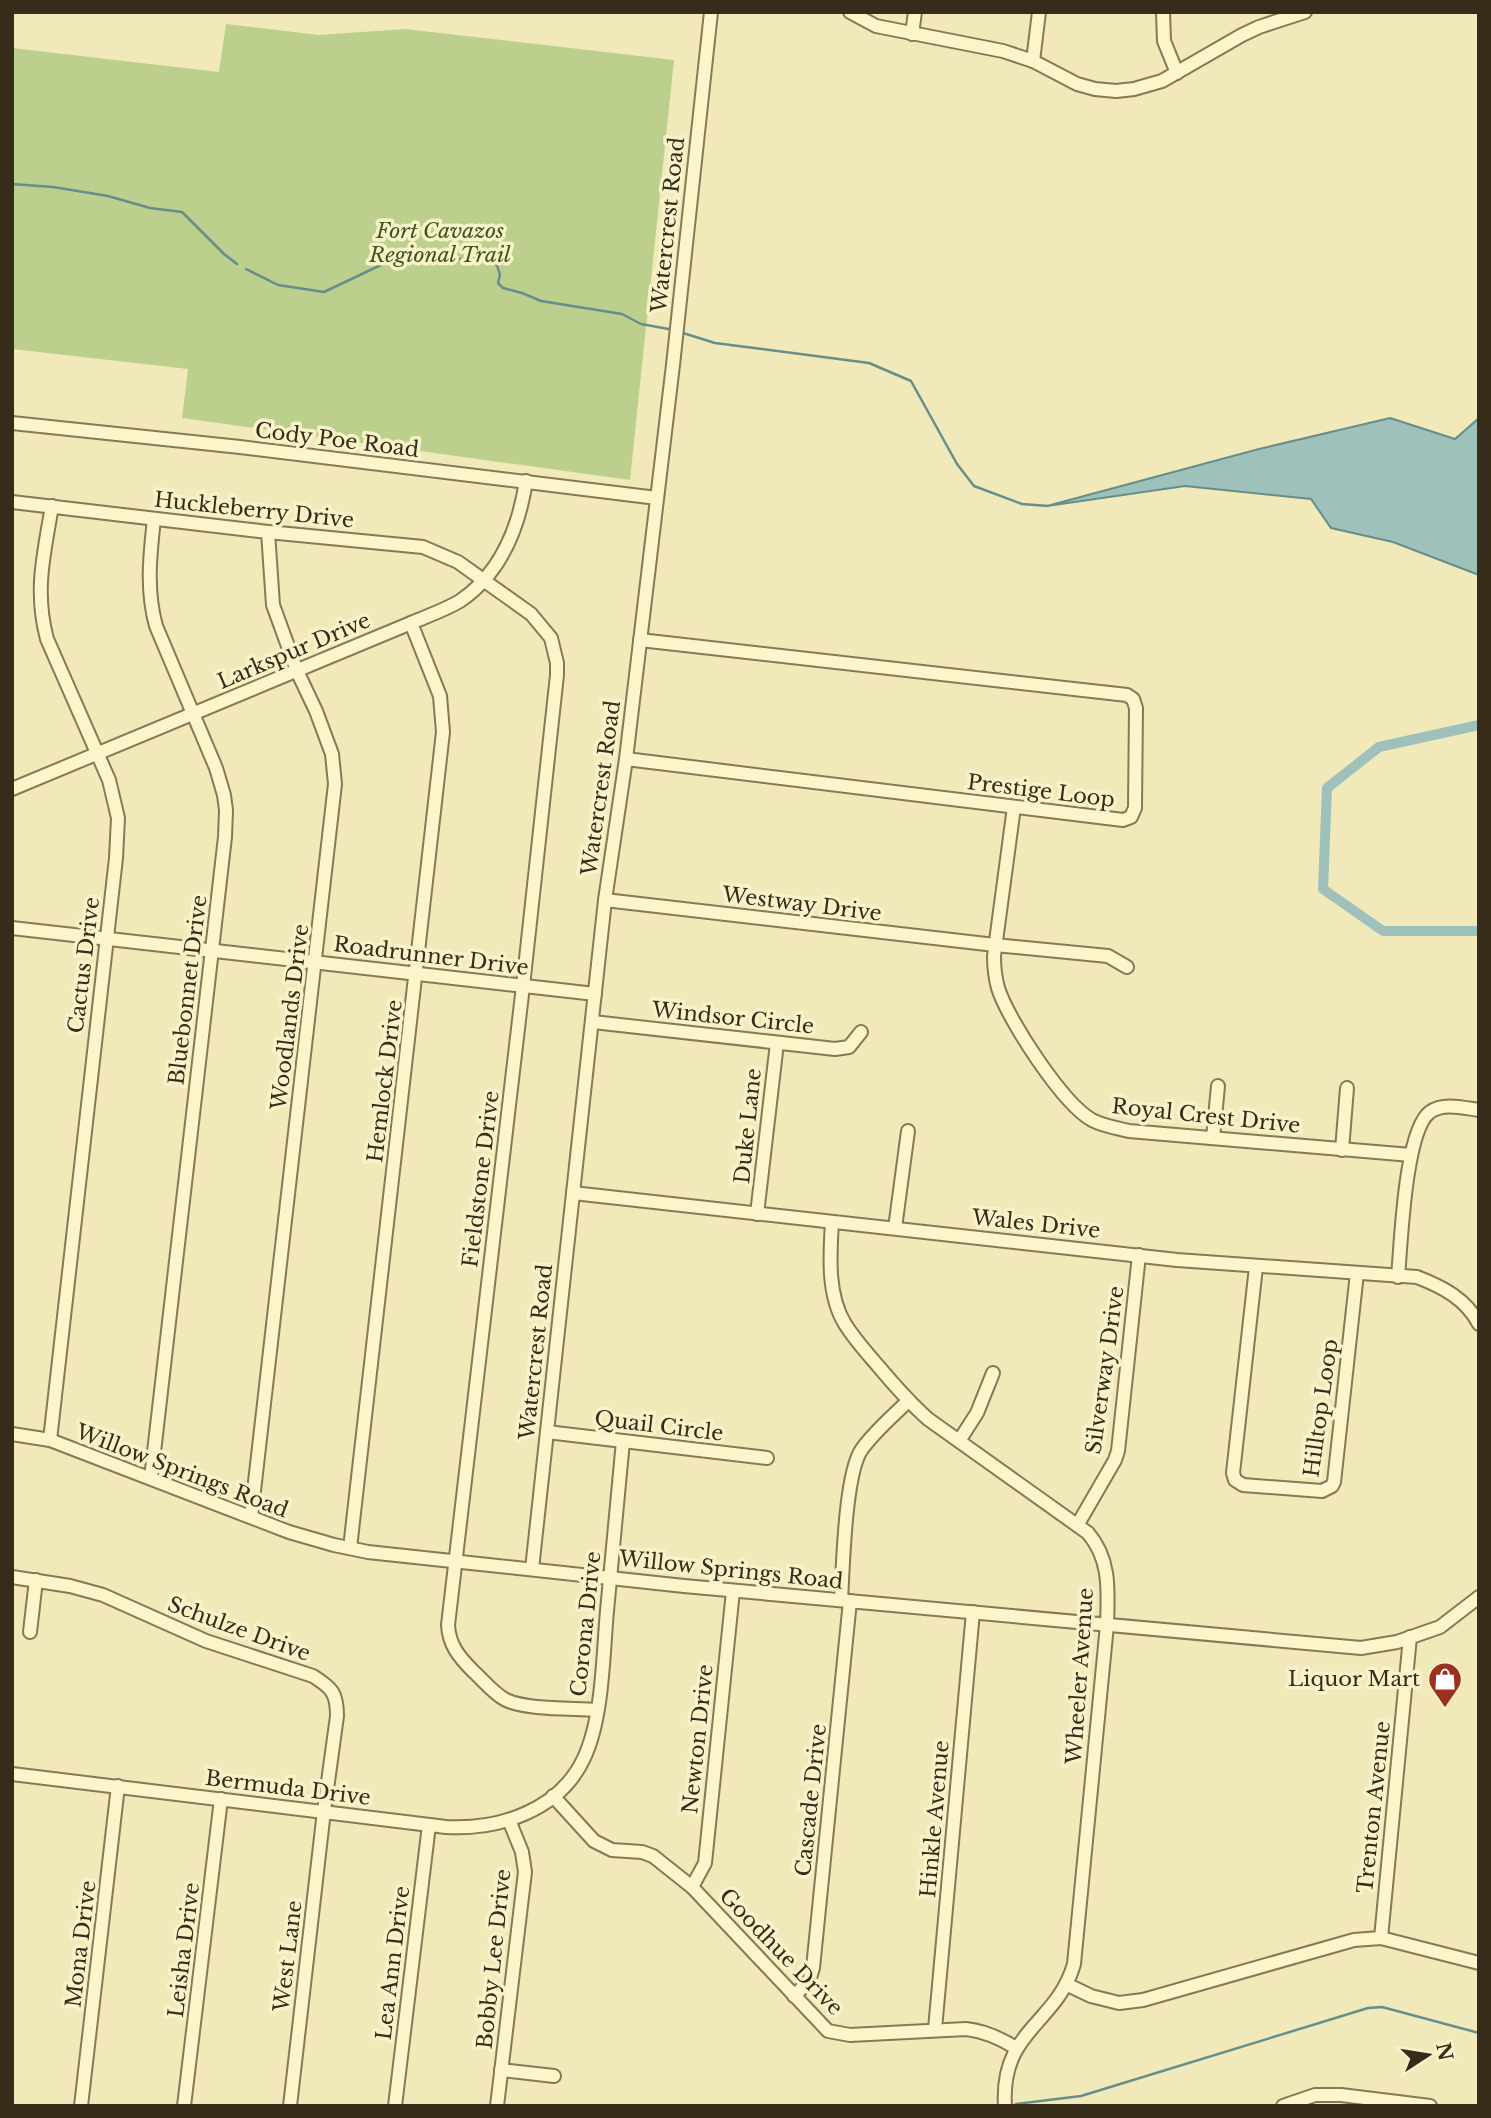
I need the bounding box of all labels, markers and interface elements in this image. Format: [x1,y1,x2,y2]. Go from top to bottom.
street label: Watercrest Road [646,136,690,315]
park label: Fort Cavazos Regional Trail [368,218,511,268]
street label: Cody Poe Road [254,417,420,463]
street label: Huckleberry Drive [153,487,355,533]
street label: Larkspur Drive [214,607,374,695]
street label: Watercrest Road [576,699,626,878]
street label: Prestige Loop [966,769,1116,813]
street label: Westway Drive [720,881,883,927]
street label: Bluebonnet Drive [163,893,213,1087]
street label: Cactus Drive [63,895,105,1035]
street label: Woodlands Drive [266,922,314,1113]
street label: Roadrunner Drive [332,931,530,981]
street label: Windsor Circle [650,996,815,1039]
street label: Hemlock Drive [362,998,408,1164]
street label: Duke Lane [729,1067,767,1185]
street label: Fieldstone Drive [457,1089,505,1269]
street label: Royal Crest Drive [1110,1093,1302,1139]
street label: Wales Drive [970,1204,1101,1244]
street label: Watercrest Road [514,1263,558,1442]
street label: Silverway Drive [1080,1284,1130,1456]
street label: Hilltop Loop [1298,1337,1344,1479]
street label: Quail Circle [593,1405,725,1447]
street label: Willow Springs Road [71,1418,292,1524]
street label: Willow Springs Road [617,1545,844,1595]
street label: Corona Drive [565,1550,607,1698]
street label: Wheeler Avenue [1061,1587,1099,1766]
street label: Schulze Drive [164,1591,314,1667]
shop icon: Liquor Mart [1426,1660,1464,1709]
street label: Newton Drive [677,1663,719,1815]
place label: Liquor Mart [1288,1666,1420,1692]
street label: Trenton Avenue [1352,1720,1396,1894]
street label: Cascade Drive [790,1722,832,1878]
street label: Hinkle Avenue [915,1739,955,1899]
street label: Bermuda Drive [204,1765,372,1811]
street label: Bobby Lee Drive [472,1868,516,2050]
street label: Mona Drive [60,1879,102,2009]
street label: Leisha Drive [163,1881,205,2019]
street label: Goodhue Drive [714,1883,848,2021]
street label: Lea Ann Drive [371,1884,415,2042]
street label: West Lane [268,1899,308,2014]
north arrow [1393,2020,1463,2090]
text: N [1431,2040,1457,2063]

